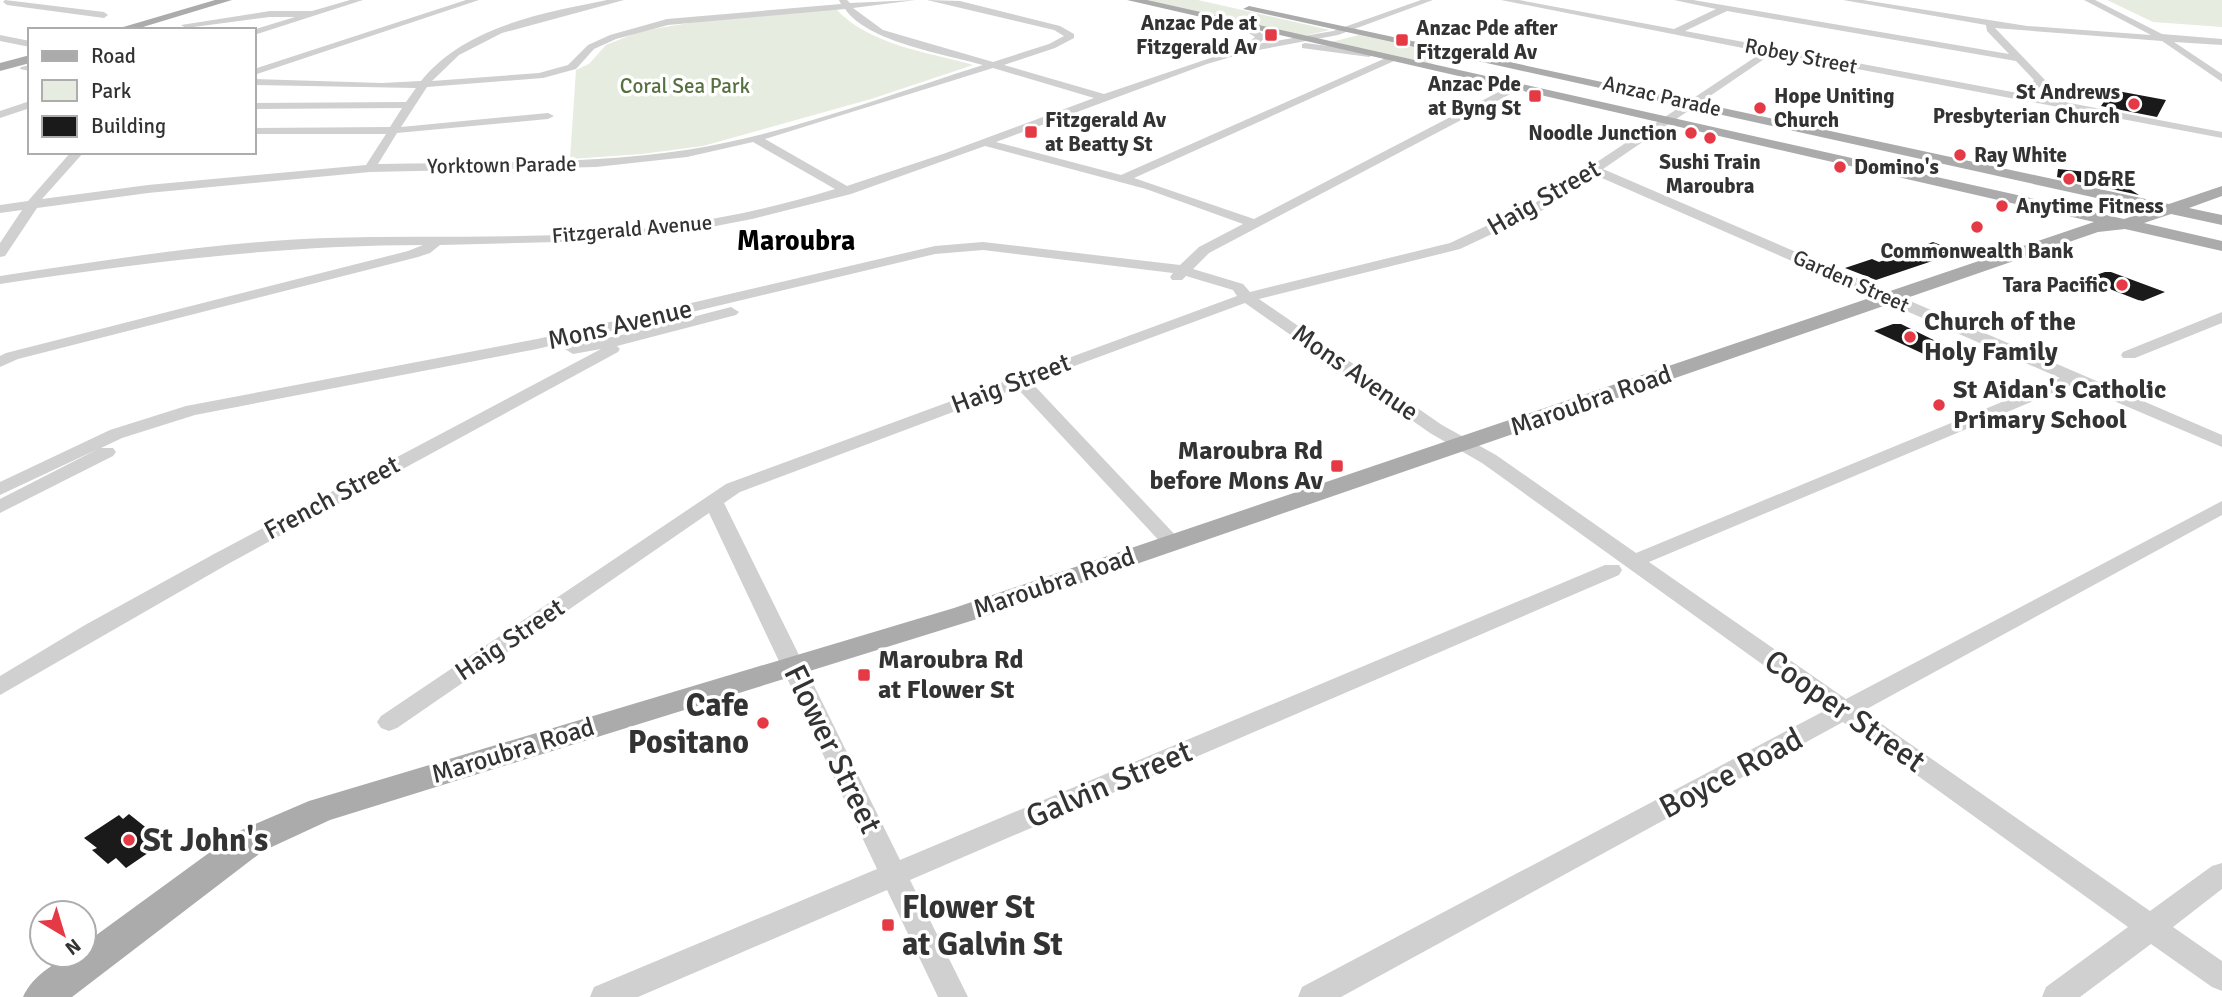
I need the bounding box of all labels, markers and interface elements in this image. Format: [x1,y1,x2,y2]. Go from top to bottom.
place label: Anzac Pde at Fitzgerald Av [1136,10,1258,60]
place label: Anzac Pde after Fitzgerald Av [1416,15,1558,65]
marker: Anzac Pde at Fitzgerald Av [1263,27,1279,43]
legend [28,28,256,154]
marker: Anzac Pde after Fitzgerald Av [1394,32,1410,48]
street label: Robey Street [1743,32,1859,80]
text: Road [91,43,136,69]
street label: Anzac Parade [1600,70,1724,122]
place label: Anzac Pde at Byng St [1428,71,1521,121]
park label: Coral Sea Park [620,73,751,99]
text: Park [91,78,132,104]
place label: St Andrews Presbyterian Church [1933,79,2120,129]
place label: Hope Uniting Church [1774,83,1894,133]
marker: Anzac Pde at Byng St [1527,88,1543,104]
marker: St Andrews Presbyterian Church [2126,96,2142,112]
marker: Hope Uniting Church [1752,100,1768,116]
place label: Fitzgerald Av at Beatty St [1045,107,1167,157]
text: Building [91,113,166,139]
place label: Noodle Junction [1528,120,1677,146]
marker: Fitzgerald Av at Beatty St [1023,124,1039,140]
marker: Noodle Junction [1683,125,1699,141]
marker: Sushi Train Maroubra [1702,130,1718,146]
place label: Ray White [1974,142,2067,168]
marker: Ray White [1952,147,1968,163]
place label: Sushi Train Maroubra [1659,149,1761,199]
street label: Yorktown Parade [427,151,577,179]
street label: Haig Street [1482,153,1606,243]
place label: Domino's [1854,154,1939,180]
marker: Domino's [1832,159,1848,175]
place label: D&RE [2083,166,2136,192]
marker: D&RE [2061,171,2077,187]
place label: Anytime Fitness [2016,193,2164,219]
marker: Anytime Fitness [1994,198,2010,214]
street label: Fitzgerald Avenue [551,209,713,249]
marker: Commonwealth Bank [1969,219,1985,235]
district label: Maroubra [737,224,855,258]
place label: Commonwealth Bank [1880,238,2074,264]
street label: Garden Street [1789,244,1913,318]
place label: Tara Pacific [2003,272,2108,298]
marker: Tara Pacific [2114,277,2130,293]
street label: Mons Avenue [545,293,695,357]
place label: Church of the Holy Family [1924,306,2076,368]
street label: Mons Avenue [1286,318,1424,428]
marker: Church of the Holy Family [1902,329,1918,345]
street label: Haig Street [947,347,1075,421]
street label: Maroubra Road [1506,358,1676,444]
place label: St Aidan's Catholic Primary School [1953,374,2166,436]
marker: St Aidan's Catholic Primary School [1931,397,1947,413]
place label: Maroubra Rd before Mons Av [1149,435,1324,497]
street label: French Street [259,449,405,547]
marker: Maroubra Rd before Mons Av [1329,458,1345,474]
street label: Maroubra Road [969,540,1139,626]
street label: Haig Street [449,592,571,688]
street label: Cooper Street [1757,641,1933,781]
place label: Maroubra Rd at Flower St [878,644,1023,706]
street label: Flower Street [775,658,891,840]
marker: Maroubra Rd at Flower St [856,667,872,683]
place label: Cafe Positano [628,686,749,762]
street label: Maroubra Road [428,711,598,791]
marker: Cafe Positano [755,715,771,731]
street label: Boyce Road [1653,719,1809,827]
street label: Galvin Street [1020,732,1198,836]
place label: St John's [143,821,268,860]
marker: St John's [121,832,137,848]
place label: Flower St at Galvin St [902,888,1063,964]
north arrow [28,899,98,969]
marker: Flower St at Galvin St [880,917,896,933]
text: N [60,933,85,960]

